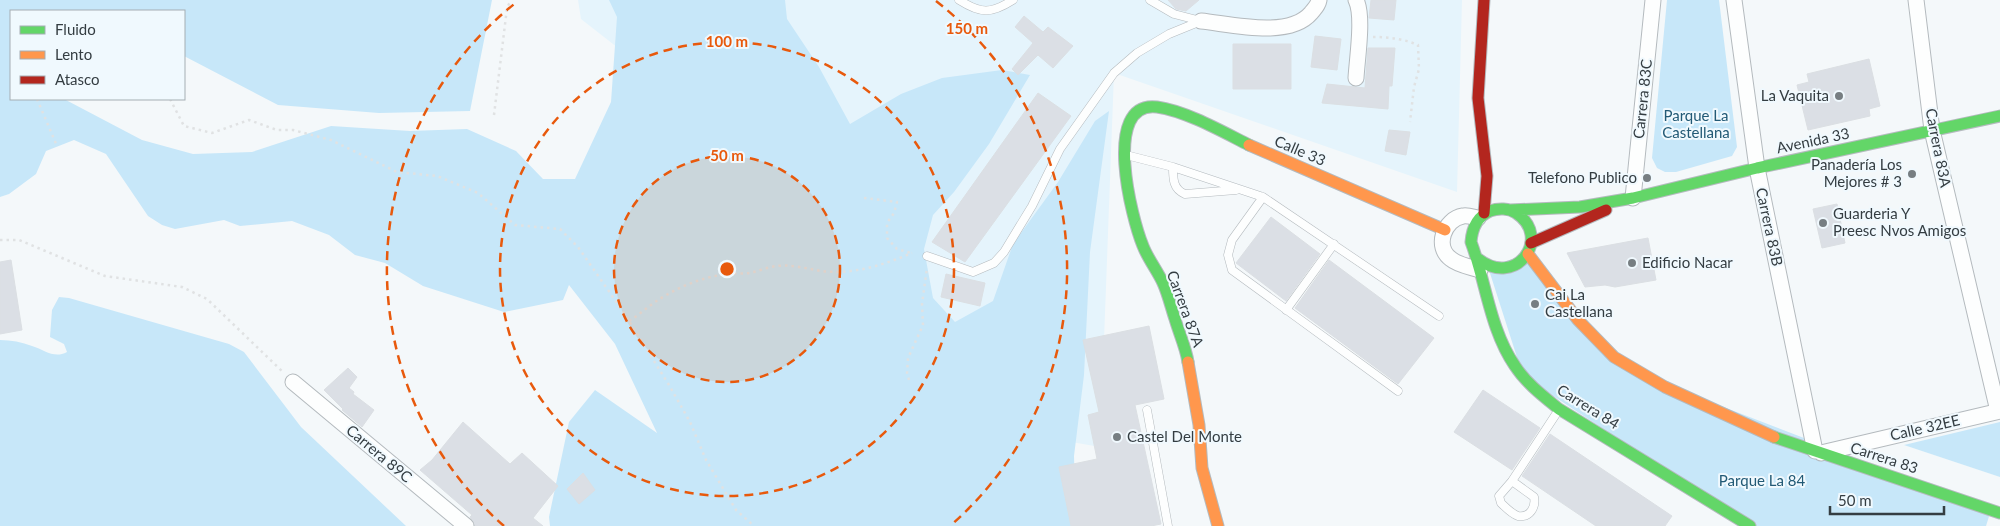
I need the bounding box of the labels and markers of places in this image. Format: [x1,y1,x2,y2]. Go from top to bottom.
place label: La Vaquita [1761,86,1829,104]
marker: La Vaquita [1833,90,1845,102]
place label: Panadería Los Mejores # 3 [1811,155,1902,190]
place label: Telefono Publico [1528,168,1637,186]
marker: Panadería Los Mejores # 3 [1906,168,1918,180]
marker: Telefono Publico [1641,172,1653,184]
place label: Guarderia Y Preesc Nvos Amigos [1833,204,1966,239]
marker: Guarderia Y Preesc Nvos Amigos [1817,217,1829,229]
place label: Edificio Nacar [1642,253,1733,271]
marker: Edificio Nacar [1626,257,1638,269]
centre of rings [718,260,736,278]
place label: Cai La Castellana [1545,285,1613,320]
marker: Cai La Castellana [1529,298,1541,310]
place label: Castel Del Monte [1127,427,1242,445]
marker: Castel Del Monte [1111,431,1123,443]

